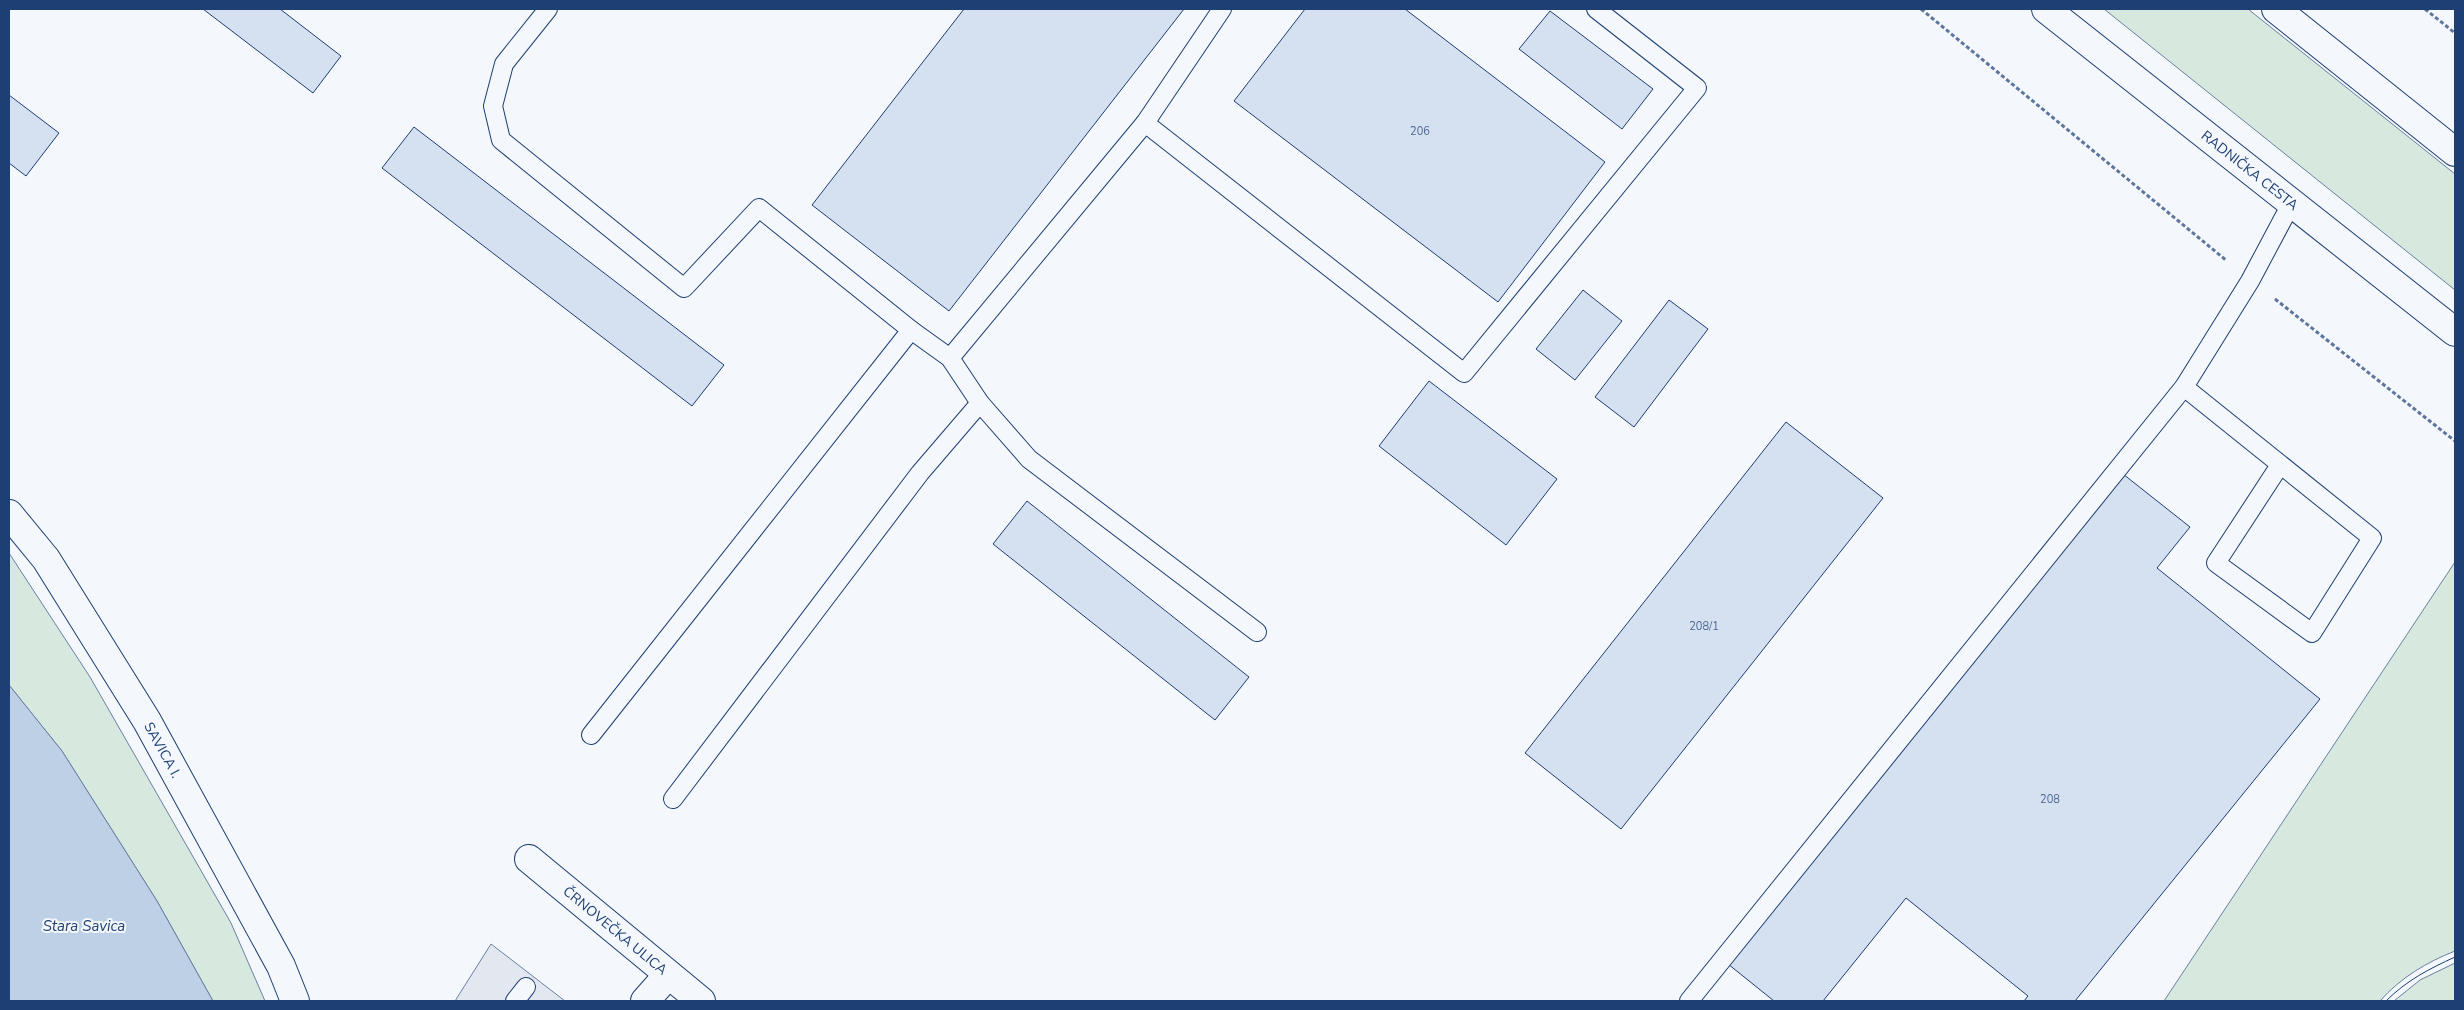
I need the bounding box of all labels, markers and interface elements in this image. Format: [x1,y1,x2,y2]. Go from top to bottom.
house number: 206 [1410,124,1430,139]
street label: RADNIČKA CESTA [2197,126,2302,215]
house number: 208/1 [1689,619,1719,634]
street label: SAVICA I. [139,719,185,781]
house number: 208 [2040,792,2060,807]
street label: ČRNOVEČKA ULICA [559,882,671,979]
water label: Stara Savica [43,916,125,936]

